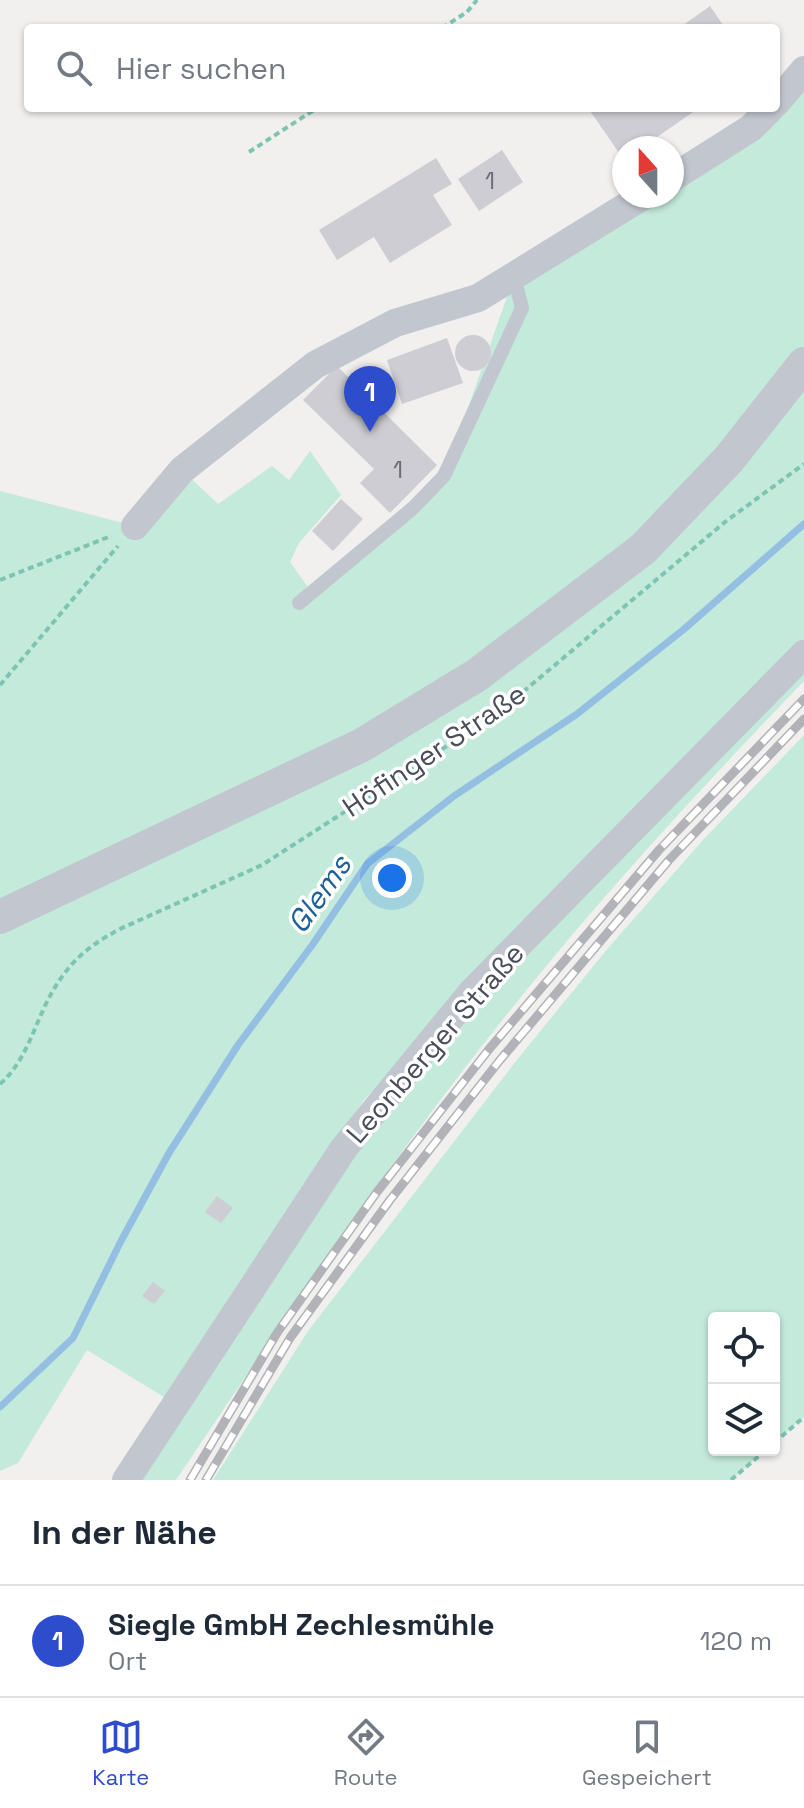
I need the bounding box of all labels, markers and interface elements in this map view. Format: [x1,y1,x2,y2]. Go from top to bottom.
search box [24,24,780,112]
icon: search [52,46,96,90]
text: Hier suchen [116,49,286,88]
north arrow [612,136,684,208]
house number: 1 [485,165,495,196]
pin: 1 [344,366,396,432]
house number: 1 [393,454,403,485]
street label: Höfinger Straße [335,675,533,825]
water label: Glems [278,846,360,941]
your location [372,858,412,898]
street label: Leonberger Straße [338,936,532,1150]
map controls [708,1312,780,1456]
button: locate [708,1312,780,1384]
button: layers [708,1384,780,1456]
text: In der Nähe [32,1511,217,1554]
text: Siegle GmbH Zechlesmühle [108,1605,495,1644]
text: 1 [52,1624,64,1658]
text: 120 m [700,1624,772,1658]
text: Ort [108,1644,147,1678]
tab: Karte [92,1715,149,1791]
tab: Route [334,1715,398,1791]
tab: Gespeichert [582,1715,712,1791]

